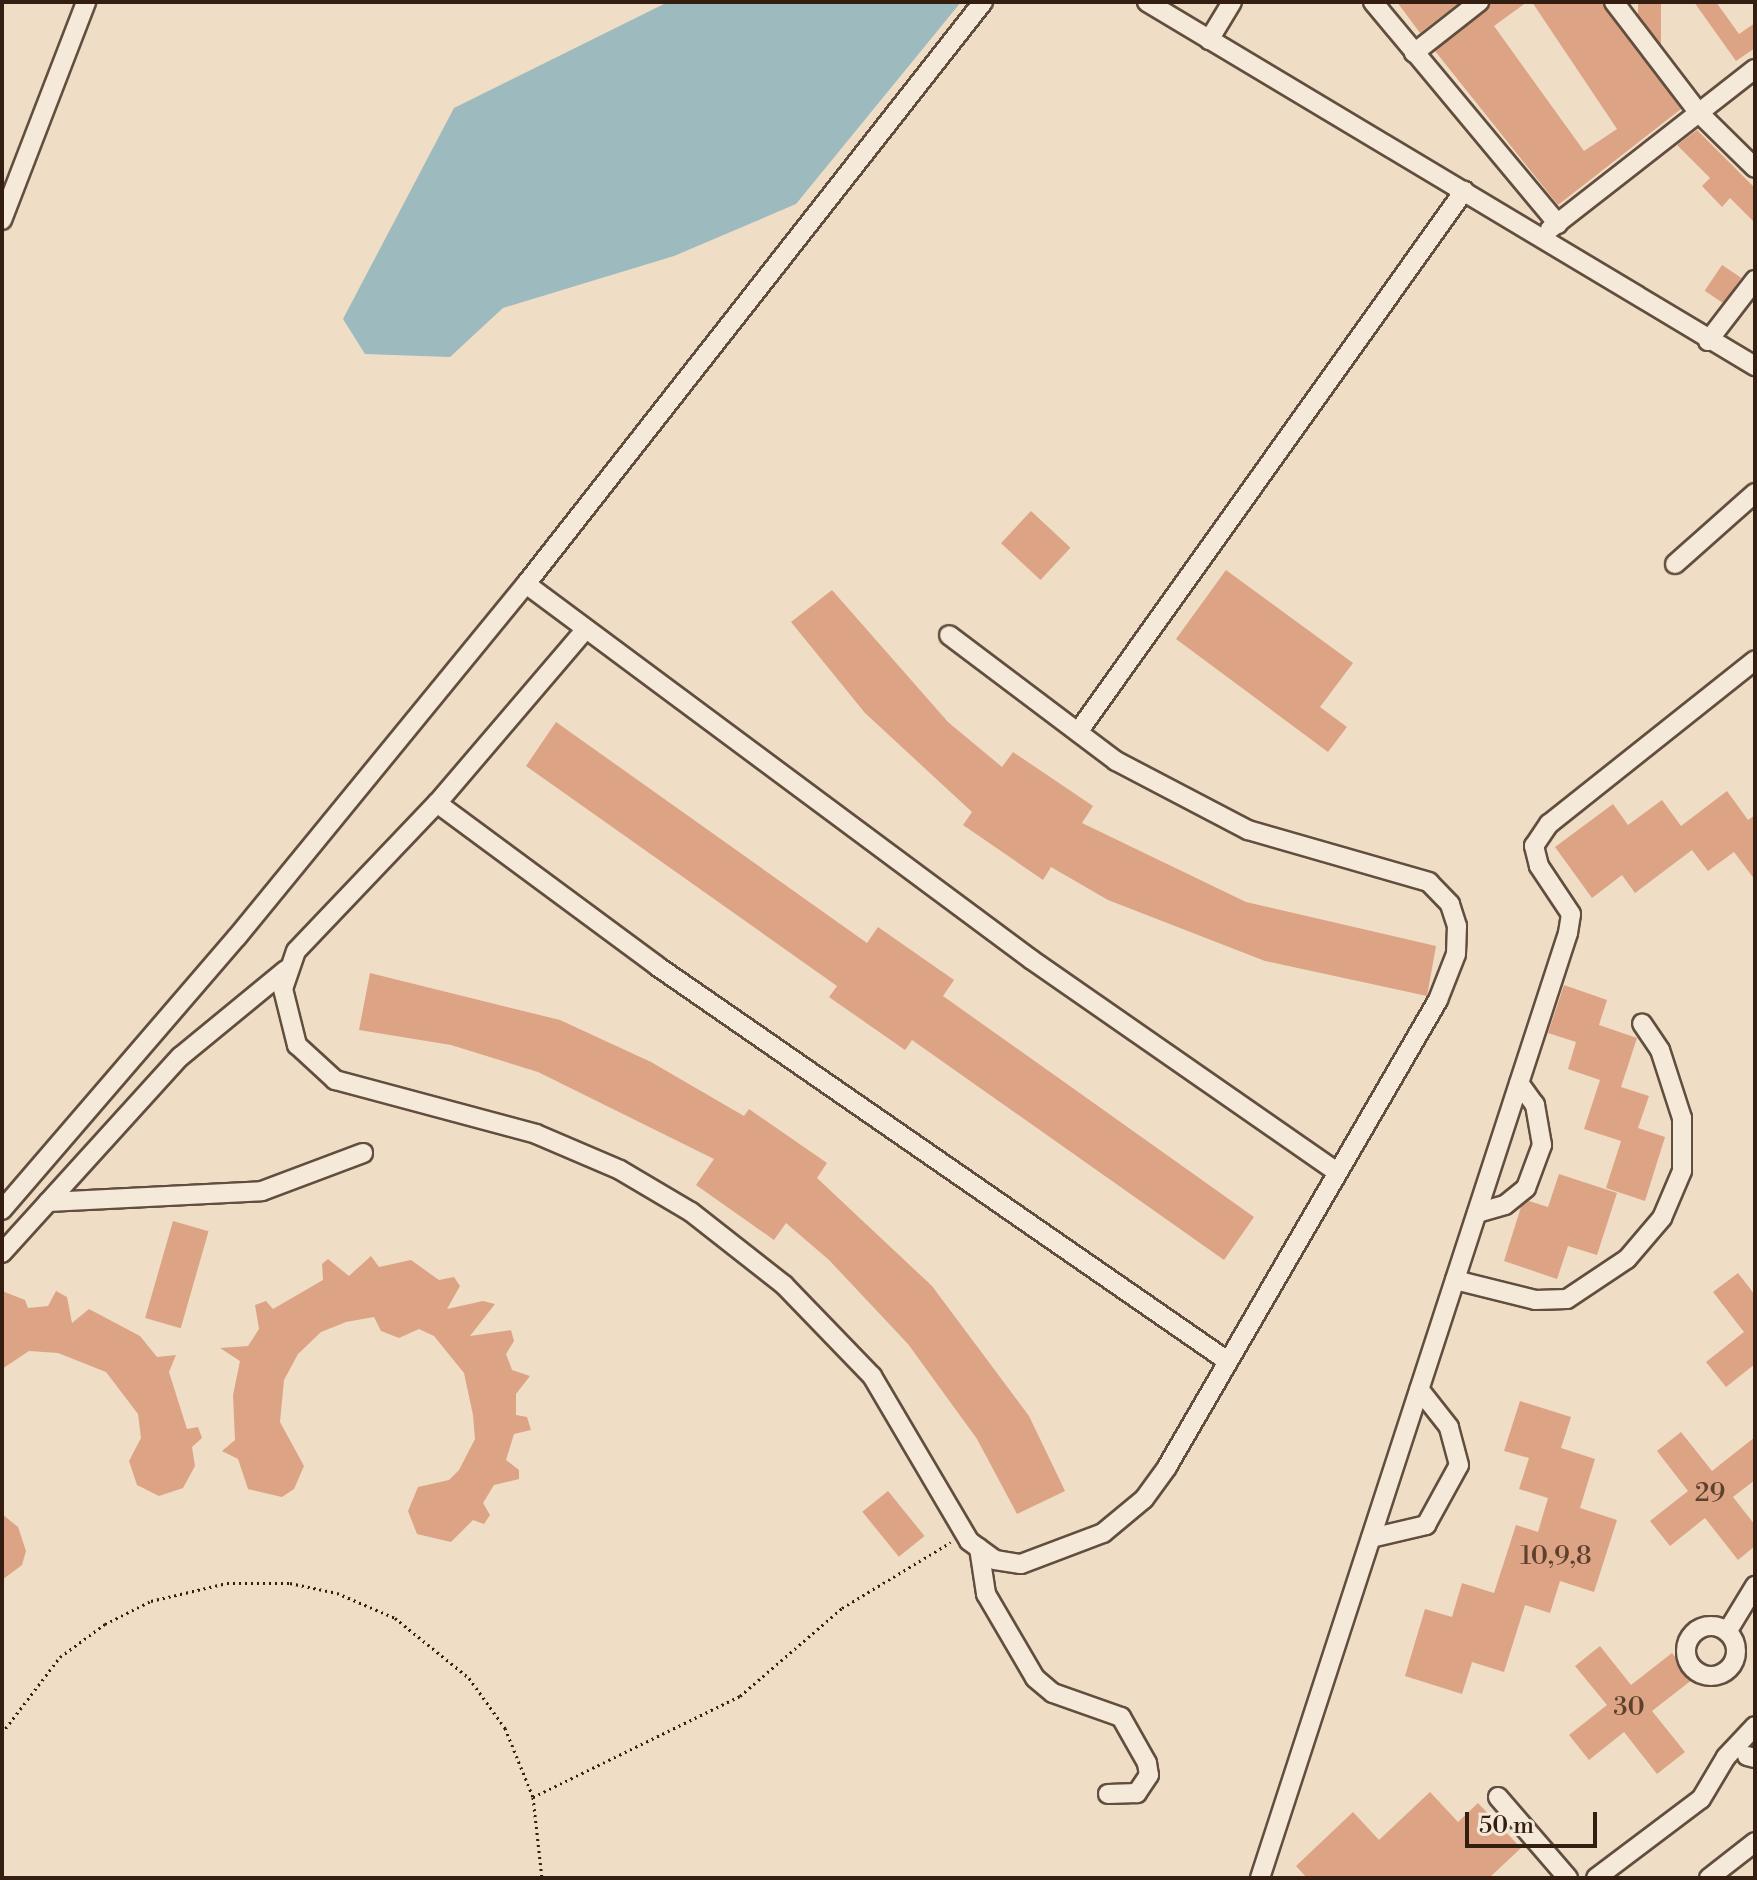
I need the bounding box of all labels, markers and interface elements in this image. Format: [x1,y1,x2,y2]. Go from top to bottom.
house number: 29 [1695,1478,1725,1510]
house number: 10,9,8 [1520,1541,1592,1573]
house number: 30 [1613,1692,1645,1724]
scale bar [1469,1796,1601,1846]
text: 50 m [1479,1811,1534,1841]

